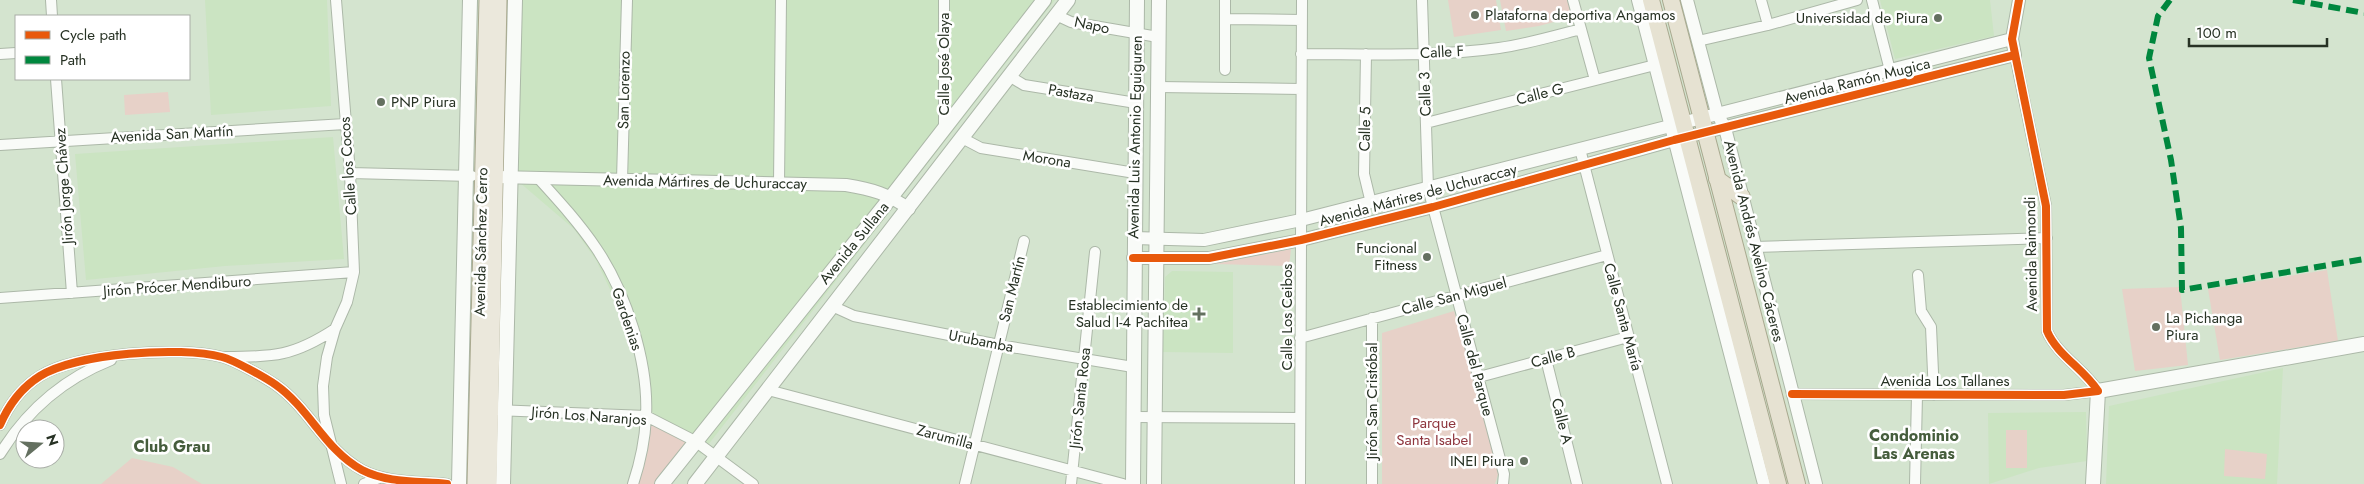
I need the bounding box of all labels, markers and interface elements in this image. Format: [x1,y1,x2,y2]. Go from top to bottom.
place label: Plataforna deportiva Angamos [1485,4,1675,26]
place label: Universidad de Piura [1796,7,1928,29]
marker: Plataforna deportiva Angamos [1469,9,1481,21]
street label: Napo [1072,11,1112,39]
marker: Universidad de Piura [1932,12,1944,24]
street label: Calle José Olaya [933,13,955,115]
legend [15,15,190,80]
scale bar [2189,15,2326,47]
text: 100 m [2196,22,2237,44]
text: Cycle path [60,24,127,46]
street label: Avenida Luis Antonio Eguiguren [1122,35,1148,239]
street label: Calle F [1419,40,1465,64]
text: Path [60,49,86,71]
street label: San Lorenzo [612,51,636,129]
street label: Avenida Ramón Mugica [1782,52,1932,110]
street label: Calle 3 [1413,71,1437,117]
street label: Calle G [1514,77,1566,111]
street label: Pastaza [1046,78,1096,108]
place label: PNP Piura [391,91,456,113]
marker: PNP Piura [375,96,387,108]
street label: Calle 5 [1354,106,1376,152]
street label: Calle los Cocos [334,116,362,216]
street label: Avenida San Martín [110,120,234,148]
street label: Jirón Jorge Chávez [49,127,79,247]
street label: Avenida Andrés Avelino Cáceres [1718,138,1790,344]
street label: Morona [1021,144,1073,174]
street label: Avenida Mártires de Uchuraccay [1317,158,1520,232]
street label: Avenida Sánchez Cerro [469,167,493,317]
street label: Avenida Mártires de Uchuraccay [603,169,808,195]
street label: Avenida Raimondi [2019,196,2043,312]
street label: Avenida Sullana [814,197,894,289]
place label: Funcional Fitness [1356,237,1417,276]
marker: Funcional Fitness [1421,251,1433,263]
street label: San Martín [993,253,1031,325]
street label: Calle Santa María [1598,261,1648,373]
street label: Calle Los Ceibos [1276,264,1298,370]
street label: Jirón Prócer Mendiburo [100,270,252,302]
street label: Calle San Miguel [1399,271,1509,321]
street label: Gardenias [606,285,648,353]
place label: Establecimiento de Salud I-4 Pachitea [1068,294,1188,333]
marker: Establecimiento de Salud I-4 Pachitea [1192,307,1206,321]
place label: La Pichanga Piura [2166,307,2243,346]
street label: Calle del Parque [1451,311,1499,419]
marker: La Pichanga Piura [2150,321,2162,333]
street label: Urubamba [947,324,1015,358]
street label: Calle B [1528,341,1578,373]
street label: Jirón San Cristóbal [1361,342,1383,462]
street label: Jirón Santa Rosa [1064,346,1096,452]
street label: Avenida Los Tallanes [1880,370,2010,392]
street label: Calle A [1546,396,1578,446]
street label: Jirón Los Naranjos [529,401,647,431]
park label: Parque Santa Isabel [1396,412,1472,451]
north arrow [15,419,65,469]
street label: Zarumilla [914,419,976,455]
district label: Condominio Las Arenas [1869,424,1959,465]
text: N [41,432,64,448]
district label: Club Grau [134,435,210,458]
place label: INEI Piura [1450,450,1514,472]
marker: INEI Piura [1518,455,1530,467]

